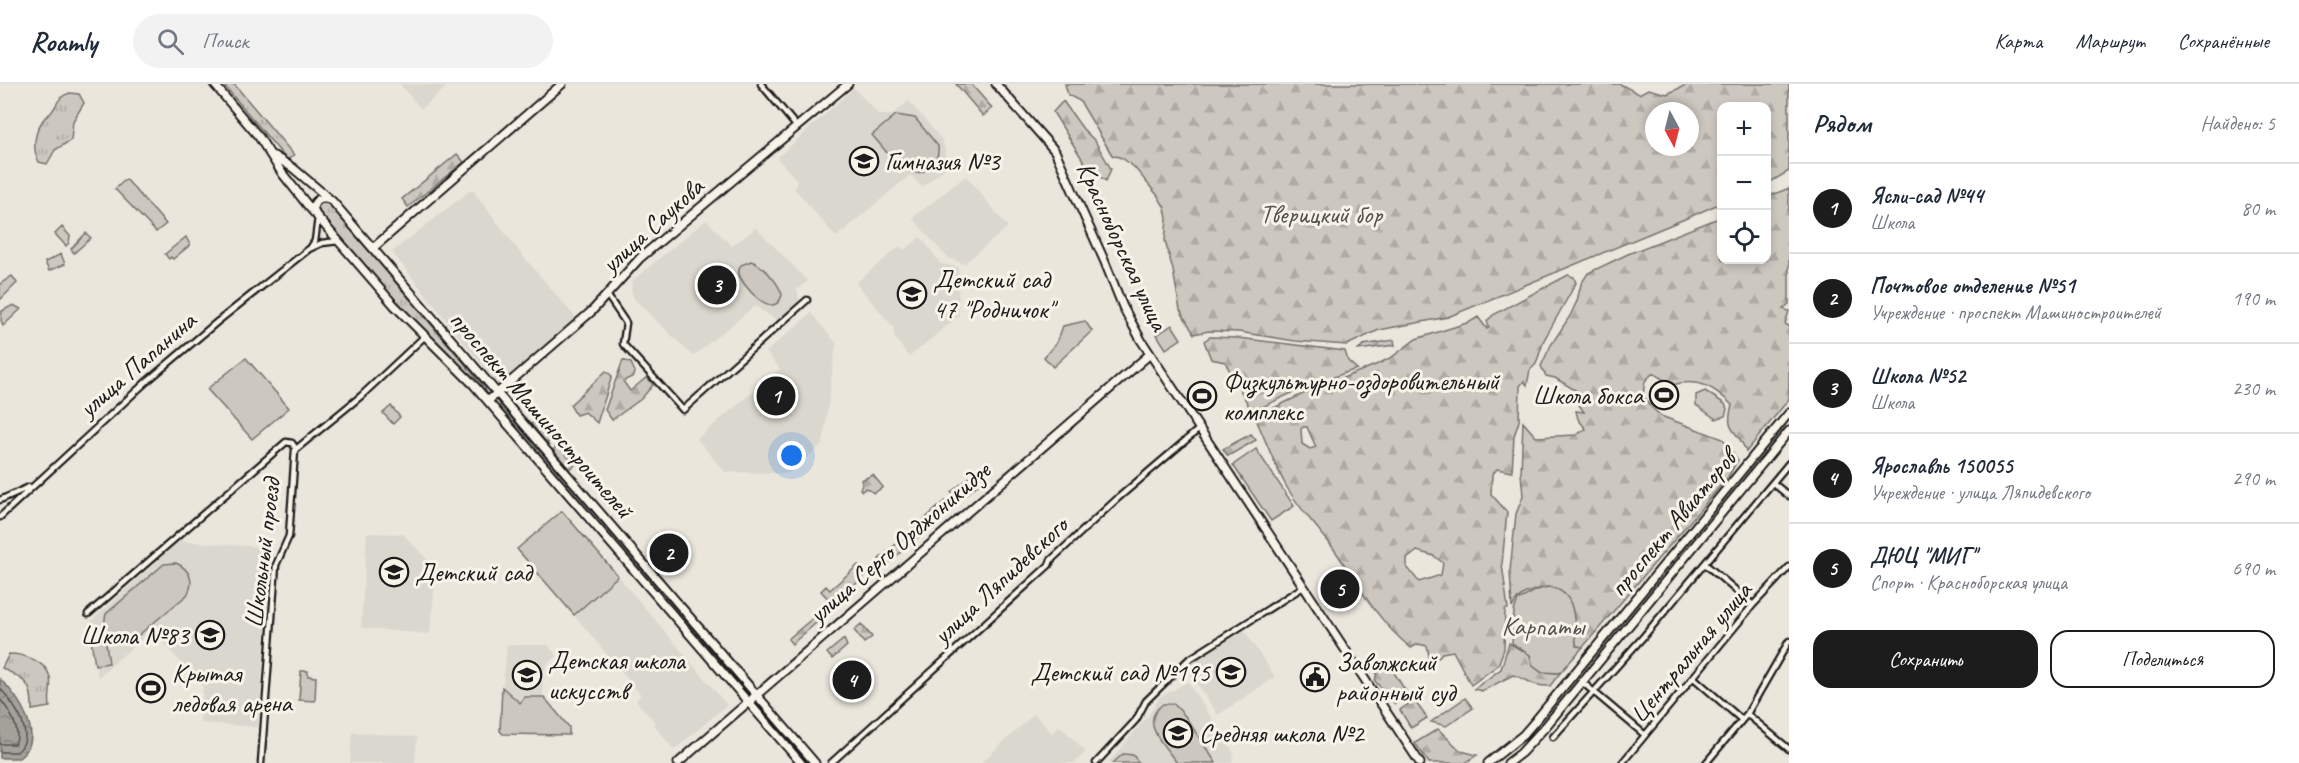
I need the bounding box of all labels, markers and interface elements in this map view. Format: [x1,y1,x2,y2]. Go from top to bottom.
search box [133,14,553,68]
text: Roamly [30,24,97,59]
icon: search [154,25,187,58]
text: Поиск [202,27,249,55]
text: Карта [1994,28,2043,54]
text: Маршрут [2076,28,2145,54]
text: Сохранённые [2178,28,2269,54]
north arrow [1645,102,1699,156]
map controls [1717,102,1771,264]
button: + [1717,102,1771,156]
text: Рядом [1813,107,1871,140]
text: Найдено: 5 [2200,111,2275,136]
school or university icon: Гимназия №3 [848,145,880,177]
place label: Гимназия №3 [885,145,1002,178]
button: − [1717,156,1771,210]
street label: Красноборская улица [1069,157,1177,337]
street label: улица Саукова [593,170,712,281]
text: Ясли-сад №44 [1870,182,1983,210]
text: 1 [1828,196,1837,221]
text: 80 m [2241,196,2275,221]
park label: Тверицкий бор [1260,198,1384,231]
button: locate [1717,210,1771,264]
text: Школа [1870,210,1914,235]
pin: 3 [698,262,736,308]
place label: Детский сад 47 "Родничок" [933,263,1058,326]
text: Почтовое отделение №51 [1870,272,2075,300]
school or university icon: Детский сад 47 "Родничок" [896,278,928,310]
text: 2 [1828,286,1837,311]
text: 190 m [2232,286,2275,311]
text: Учреждение · проспект Машиностроителей [1870,300,2161,325]
street label: улица Папанина [70,303,204,426]
street label: проспект Машиностроителей [442,304,642,527]
text: Школа №52 [1870,362,1965,390]
place label: Физкультурно-оздоровительный комплекс [1223,365,1501,428]
pin: 1 [756,374,796,418]
text: 3 [1828,376,1837,401]
text: 230 m [2232,376,2275,401]
place label: Школа бокса [1532,379,1645,412]
sports icon: Школа бокса [1648,379,1680,411]
sports icon: Физкультурно-оздоровительный комплекс [1186,380,1218,412]
text: Школа [1870,390,1914,415]
street label: проспект Авиаторов [1601,439,1747,603]
your location [777,441,806,470]
text: Ярославль 150055 [1870,452,2013,480]
street label: улица Серго Орджоникидзе [800,453,998,632]
text: 4 [1828,466,1837,491]
text: 290 m [2232,466,2275,491]
street label: Школьный проезд [237,473,288,630]
text: Учреждение · улица Ляпидевского [1870,480,2090,505]
street label: улица Ляпидевского [925,508,1077,653]
pin: 2 [650,530,688,576]
text: ДЮЦ "МИГ" [1870,542,1976,570]
school or university icon: Детский сад [378,556,410,588]
place label: Детский сад [415,556,534,589]
text: 5 [1828,556,1837,581]
text: 690 m [2232,556,2275,581]
pin: 5 [1320,566,1360,612]
text: Спорт · Красноборская улица [1870,570,2067,595]
street label: Центральная улица [1622,574,1760,730]
park label: Карпаты [1502,610,1587,643]
place label: Школа №83 [80,619,191,652]
school or university icon: Школа №83 [194,619,226,651]
button: Сохранить [1813,630,2038,688]
button: Поделиться [2050,630,2275,688]
place label: Детская школа искусств [548,644,687,707]
place label: Заволжский районный суд [1336,646,1458,709]
place label: Детский сад №195 [1031,656,1211,689]
school or university icon: Детский сад №195 [1215,656,1247,688]
place label: Крытая ледовая арена [172,657,294,720]
pin: 4 [832,658,872,702]
school or university icon: Детская школа искусств [511,659,543,691]
public building icon: Заволжский районный суд [1299,661,1331,693]
sports icon: Крытая ледовая арена [135,672,167,704]
school or university icon: Средняя школа №2 [1162,717,1194,749]
place label: Средняя школа №2 [1199,717,1366,750]

